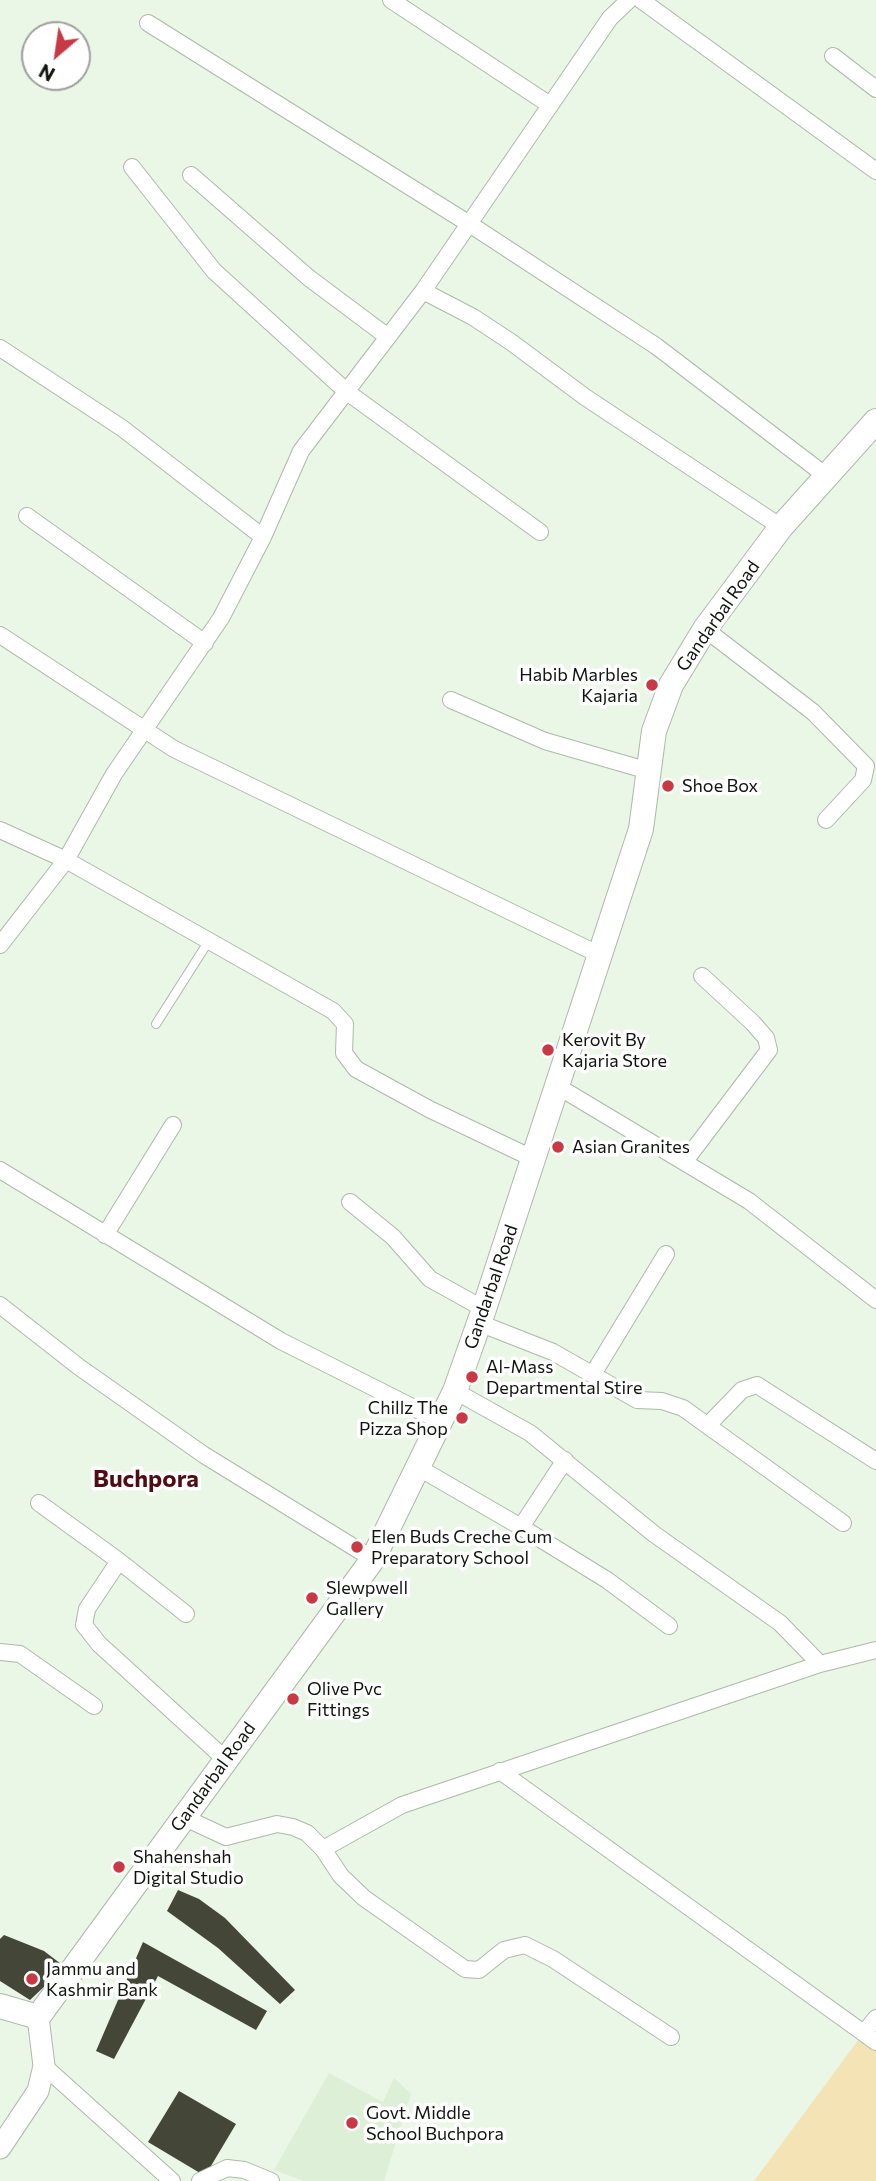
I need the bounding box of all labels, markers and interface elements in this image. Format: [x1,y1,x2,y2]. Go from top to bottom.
north arrow [21,21,91,91]
text: N [35,60,58,87]
street label: Gandarbal Road [672,557,764,675]
place label: Habib Marbles Kajaria [519,664,638,706]
marker: Habib Marbles Kajaria [644,677,660,693]
place label: Shoe Box [682,775,758,797]
marker: Shoe Box [660,778,676,794]
place label: Kerovit By Kajaria Store [562,1029,667,1072]
marker: Kerovit By Kajaria Store [540,1042,556,1058]
place label: Asian Granites [572,1136,690,1158]
marker: Asian Granites [550,1139,566,1155]
street label: Gandarbal Road [460,1222,522,1352]
place label: Al-Mass Departmental Stire [486,1356,642,1398]
marker: Al-Mass Departmental Stire [464,1369,480,1385]
place label: Chillz The Pizza Shop [359,1397,448,1440]
marker: Chillz The Pizza Shop [454,1410,470,1426]
district label: Buchpora [93,1465,199,1493]
place label: Elen Buds Creche Cum Preparatory School [371,1526,552,1568]
marker: Elen Buds Creche Cum Preparatory School [349,1539,365,1555]
place label: Slewpwell Gallery [326,1577,408,1620]
marker: Slewpwell Gallery [304,1590,320,1606]
place label: Olive Pvc Fittings [307,1678,382,1720]
marker: Olive Pvc Fittings [285,1691,301,1707]
street label: Gandarbal Road [166,1718,260,1836]
place label: Shahenshah Digital Studio [133,1846,244,1888]
marker: Shahenshah Digital Studio [111,1859,127,1875]
place label: Jammu and Kashmir Bank [46,1958,158,2000]
marker: Jammu and Kashmir Bank [24,1971,40,1987]
place label: Govt. Middle School Buchpora [366,2102,504,2144]
marker: Govt. Middle School Buchpora [344,2115,360,2131]

